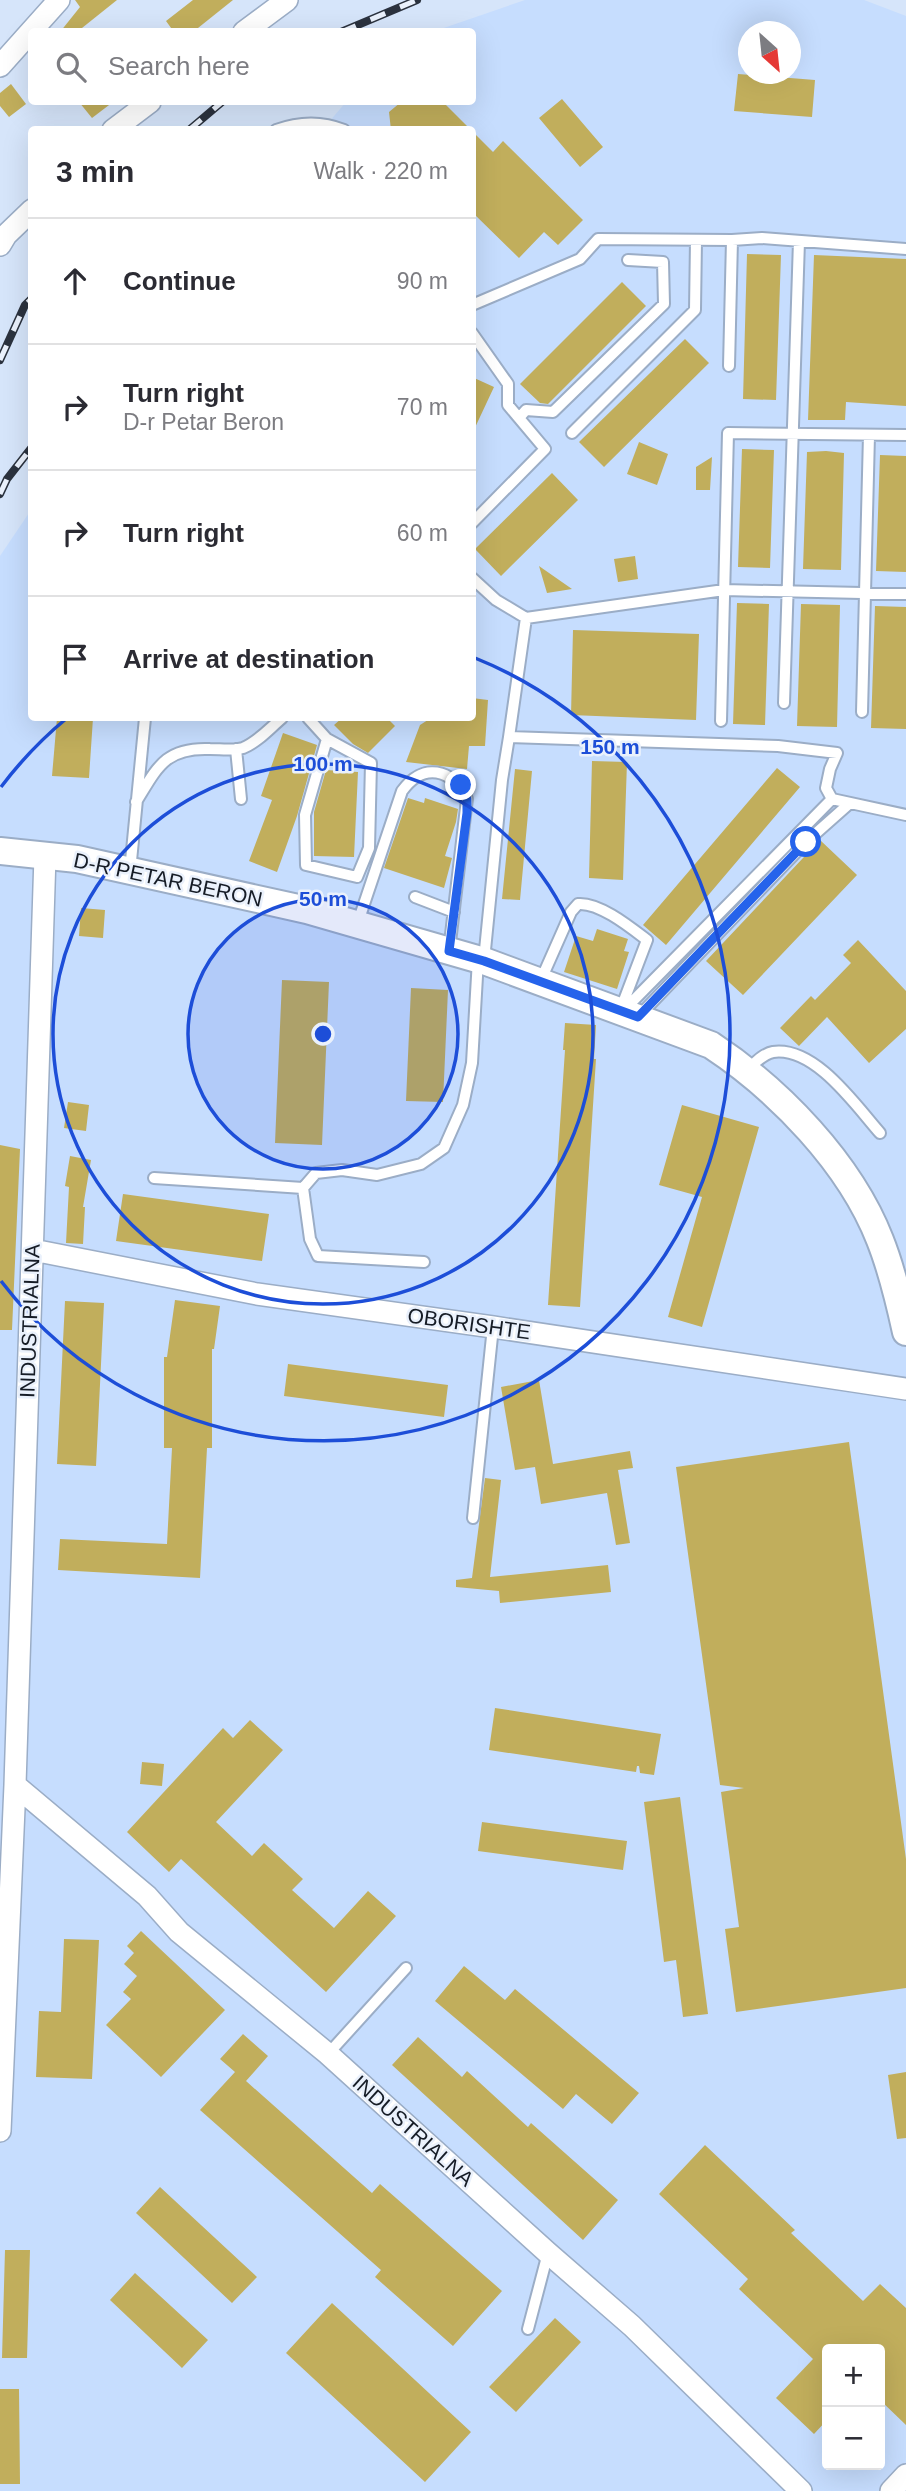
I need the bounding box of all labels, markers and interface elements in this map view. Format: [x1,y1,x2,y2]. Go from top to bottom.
north arrow [738,21,801,84]
search box [28,28,476,105]
icon: search [52,48,90,86]
text: Search here [108,51,250,81]
text: 3 min [56,155,134,188]
text: Walk · 220 m [313,158,448,184]
icon: ahead [56,262,94,300]
text: Continue [123,266,236,296]
text: 90 m [397,268,448,294]
text: Turn right [123,378,244,408]
icon: right [56,388,94,426]
text: 70 m [397,394,448,420]
text: D-r Petar Beron [123,409,284,435]
icon: right [56,514,94,552]
text: Turn right [123,518,244,548]
text: 60 m [397,520,448,546]
icon: arrive [56,640,94,678]
text: Arrive at destination [123,644,374,674]
text: 150 m [580,735,640,758]
text: 100 m [293,752,353,775]
route end [445,769,476,800]
route start [790,826,821,857]
street label: D-R PETAR BERON [72,848,264,911]
text: 50 m [299,887,347,910]
centre of rings [311,1022,335,1046]
street label: INDUSTRIALNA [15,1244,44,1398]
street label: OBORISHTE [406,1304,532,1343]
street label: INDUSTRIALNA [348,2071,478,2191]
map controls [822,2344,885,2470]
button: + [822,2344,885,2407]
button: − [822,2407,885,2470]

